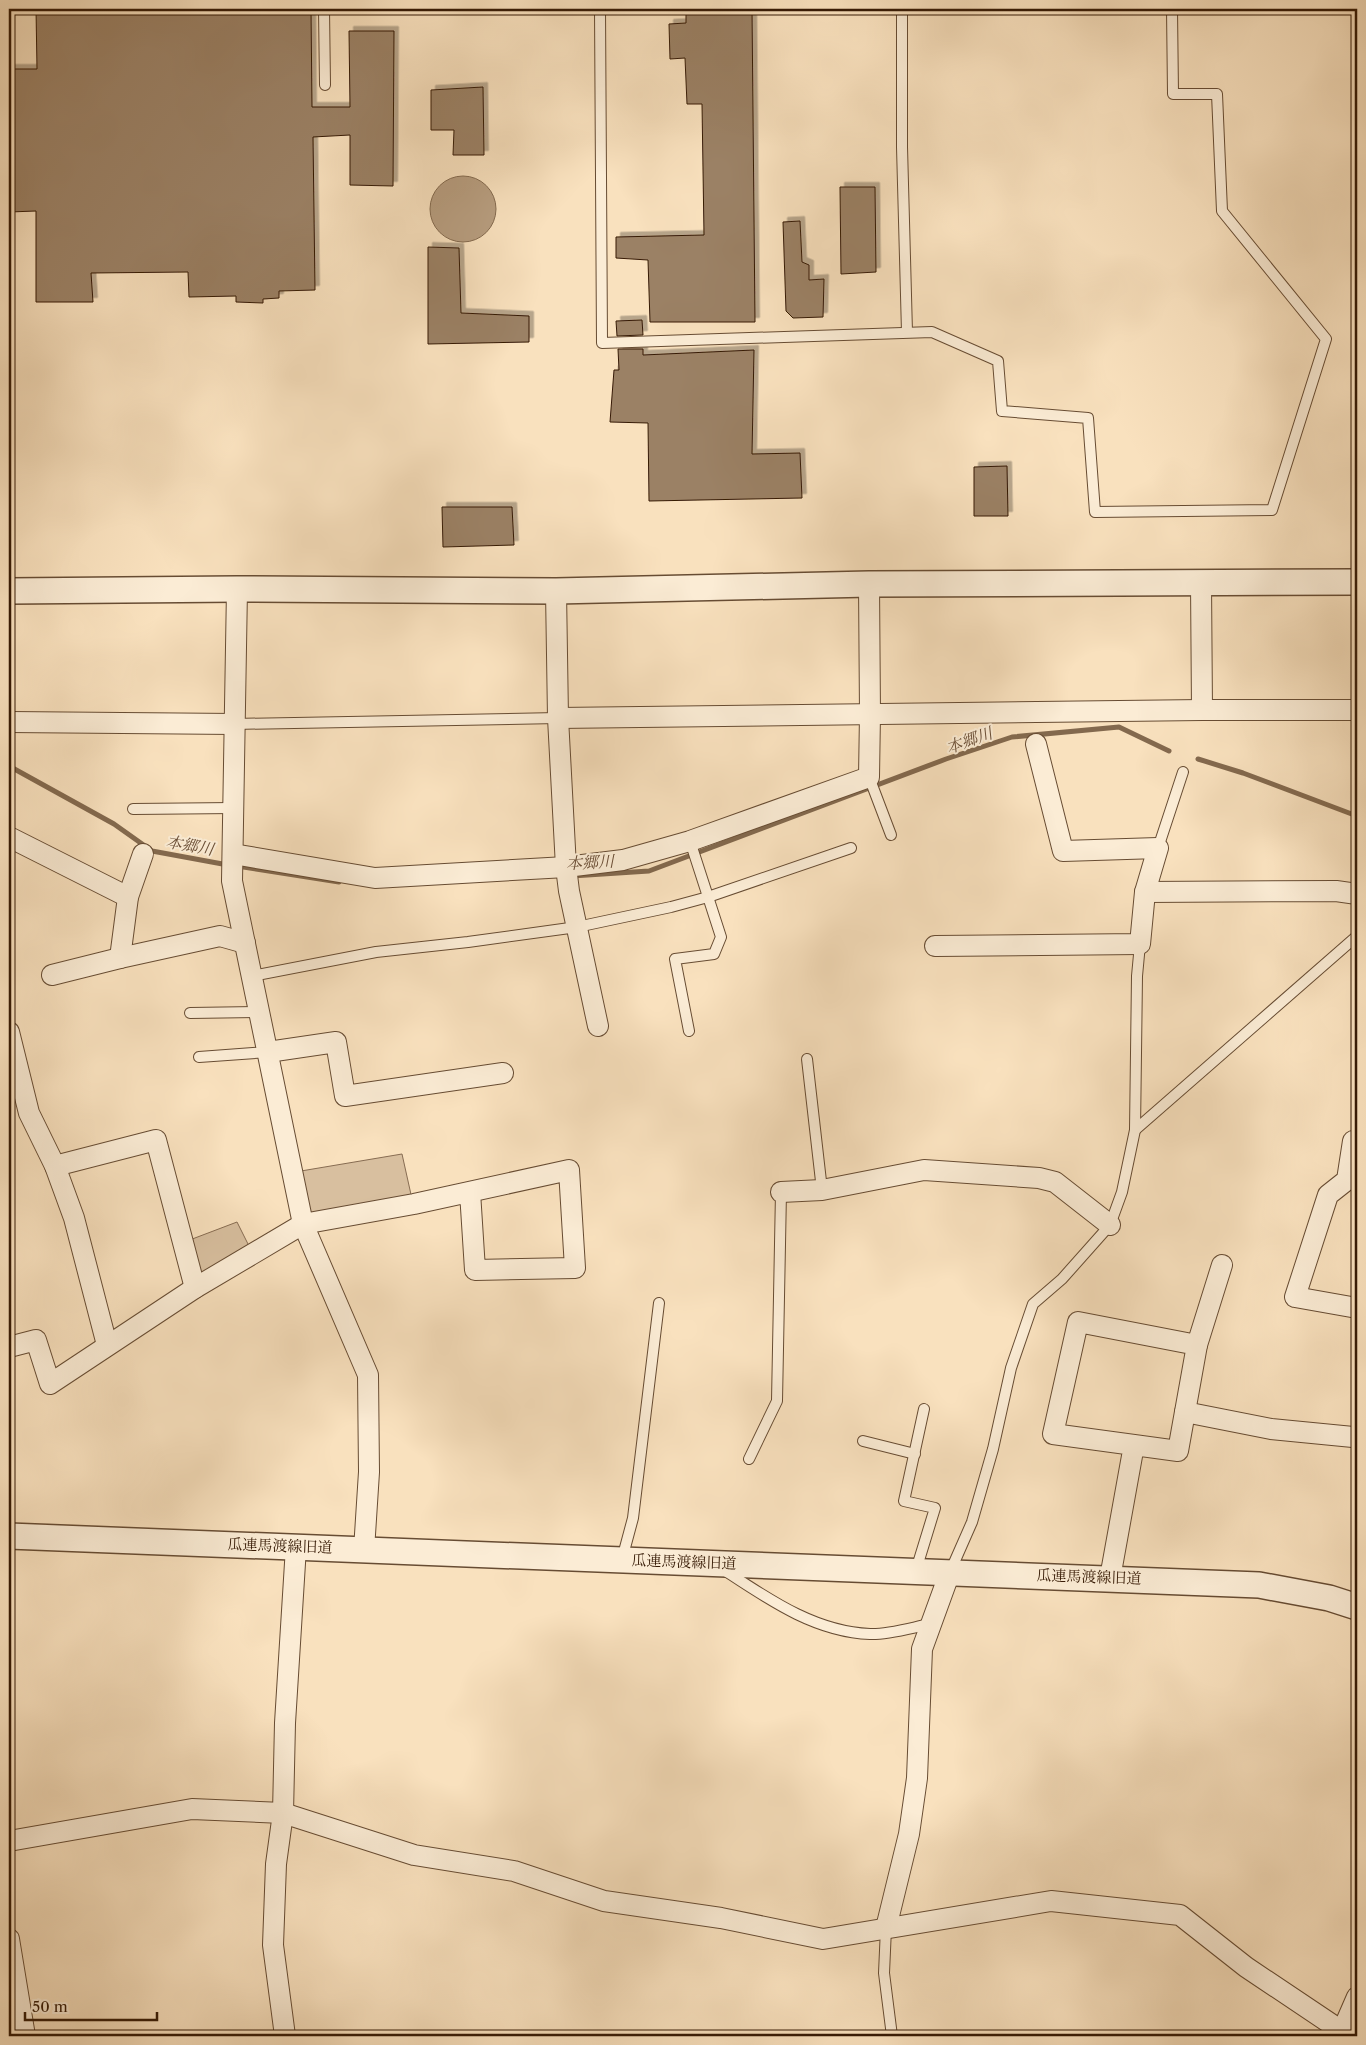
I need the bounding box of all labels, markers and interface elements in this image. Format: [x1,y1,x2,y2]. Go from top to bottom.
water label: 本郷川 [943,722,997,758]
water label: 本郷川 [165,831,217,859]
water label: 本郷川 [566,851,616,873]
street label: 瓜連馬渡線旧道 [227,1534,333,1557]
street label: 瓜連馬渡線旧道 [631,1550,737,1573]
street label: 瓜連馬渡線旧道 [1036,1565,1142,1588]
scale bar [25,1990,158,2022]
text: 50 m [32,1997,68,2016]

